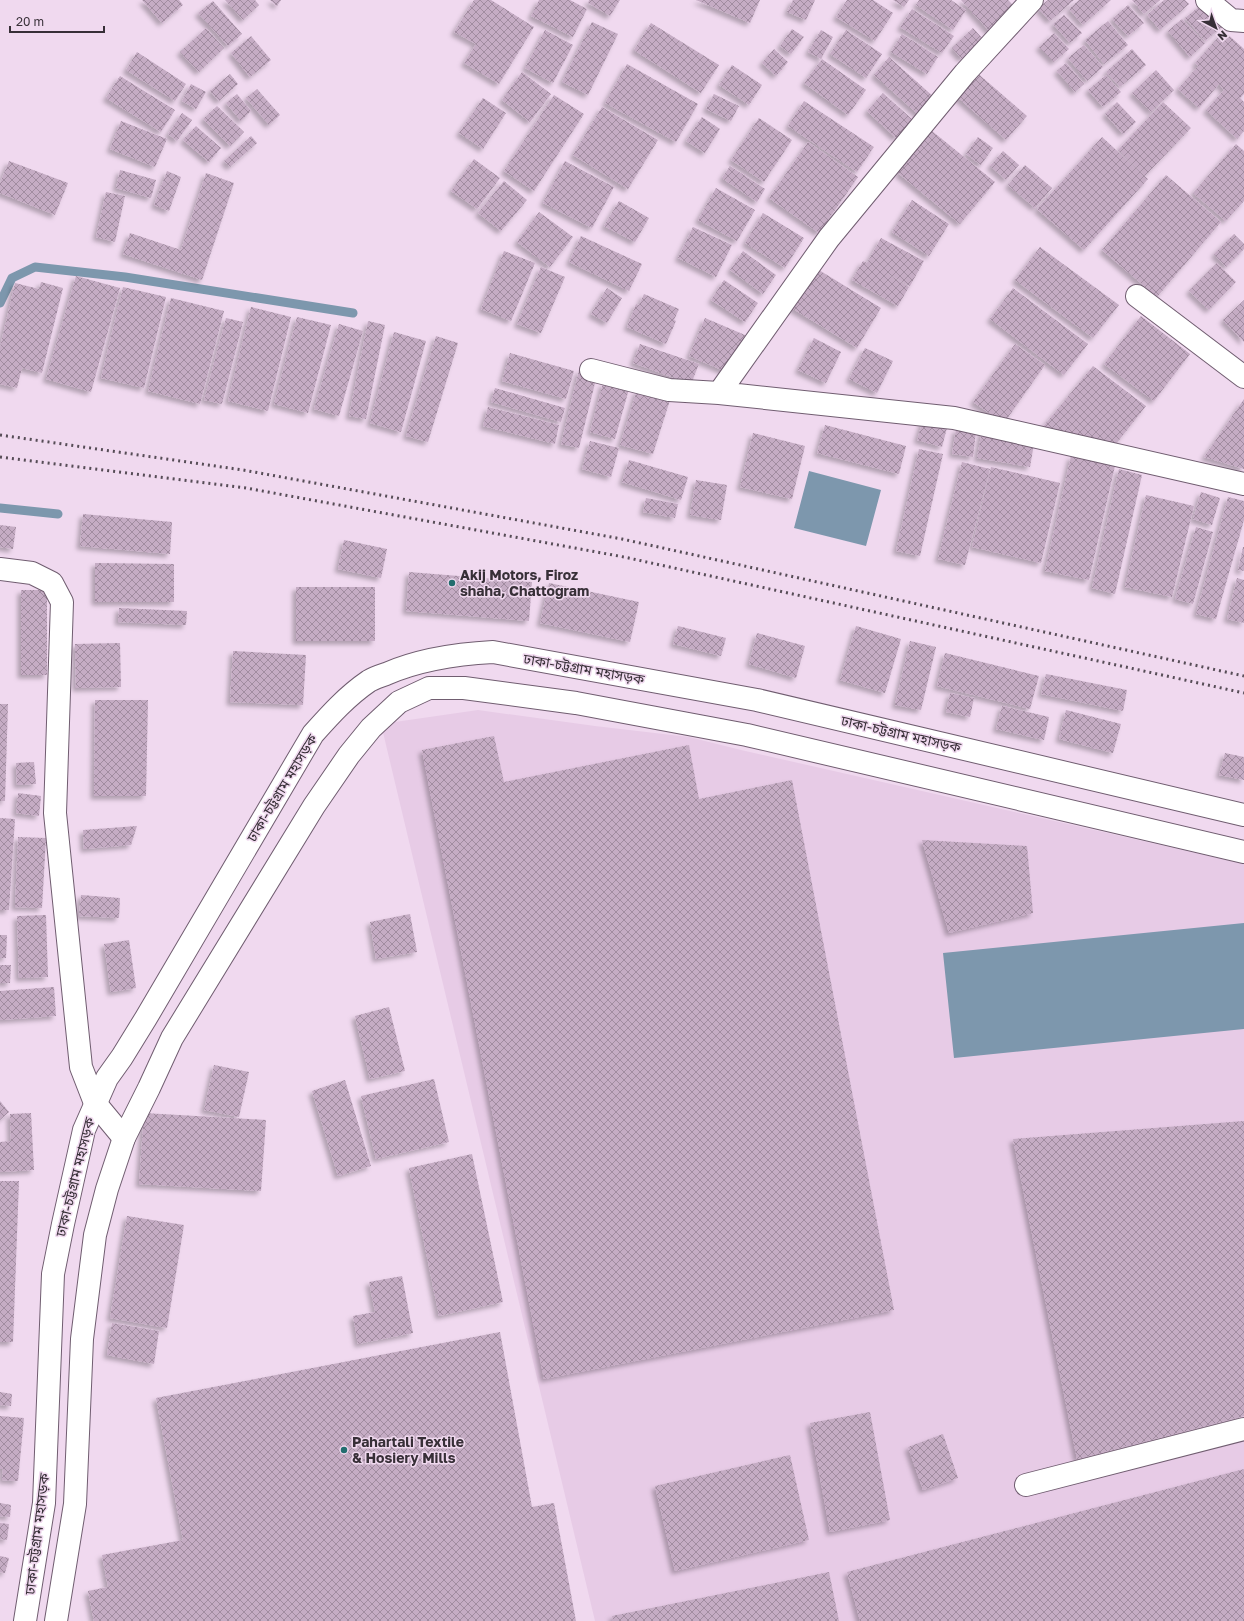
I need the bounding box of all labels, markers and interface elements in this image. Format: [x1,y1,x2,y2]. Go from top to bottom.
scale bar [10,8,104,34]
north arrow [1196,8,1236,48]
text: 20 m [16,14,44,29]
text: N [1215,28,1230,44]
place label: Akij Motors, Firoz shaha, Chattogram [460,566,589,599]
marker: Akij Motors, Firoz shaha, Chattogram [447,578,457,588]
street label: ঢাকা-চট্টগ্রাম মহাসড়ক [521,649,647,688]
street label: ঢাকা-চট্টগ্রাম মহাসড়ক [839,711,963,756]
street label: ঢাকা-চট্টগ্রাম মহাসড়ক [242,730,321,845]
street label: ঢাকা-চট্টগ্রাম মহাসড়ক [51,1115,98,1239]
place label: Pahartali Textile & Hosiery Mills [352,1433,464,1466]
marker: Pahartali Textile & Hosiery Mills [339,1445,349,1455]
street label: ঢাকা-চট্টগ্রাম মহাসড়ক [20,1471,52,1597]

